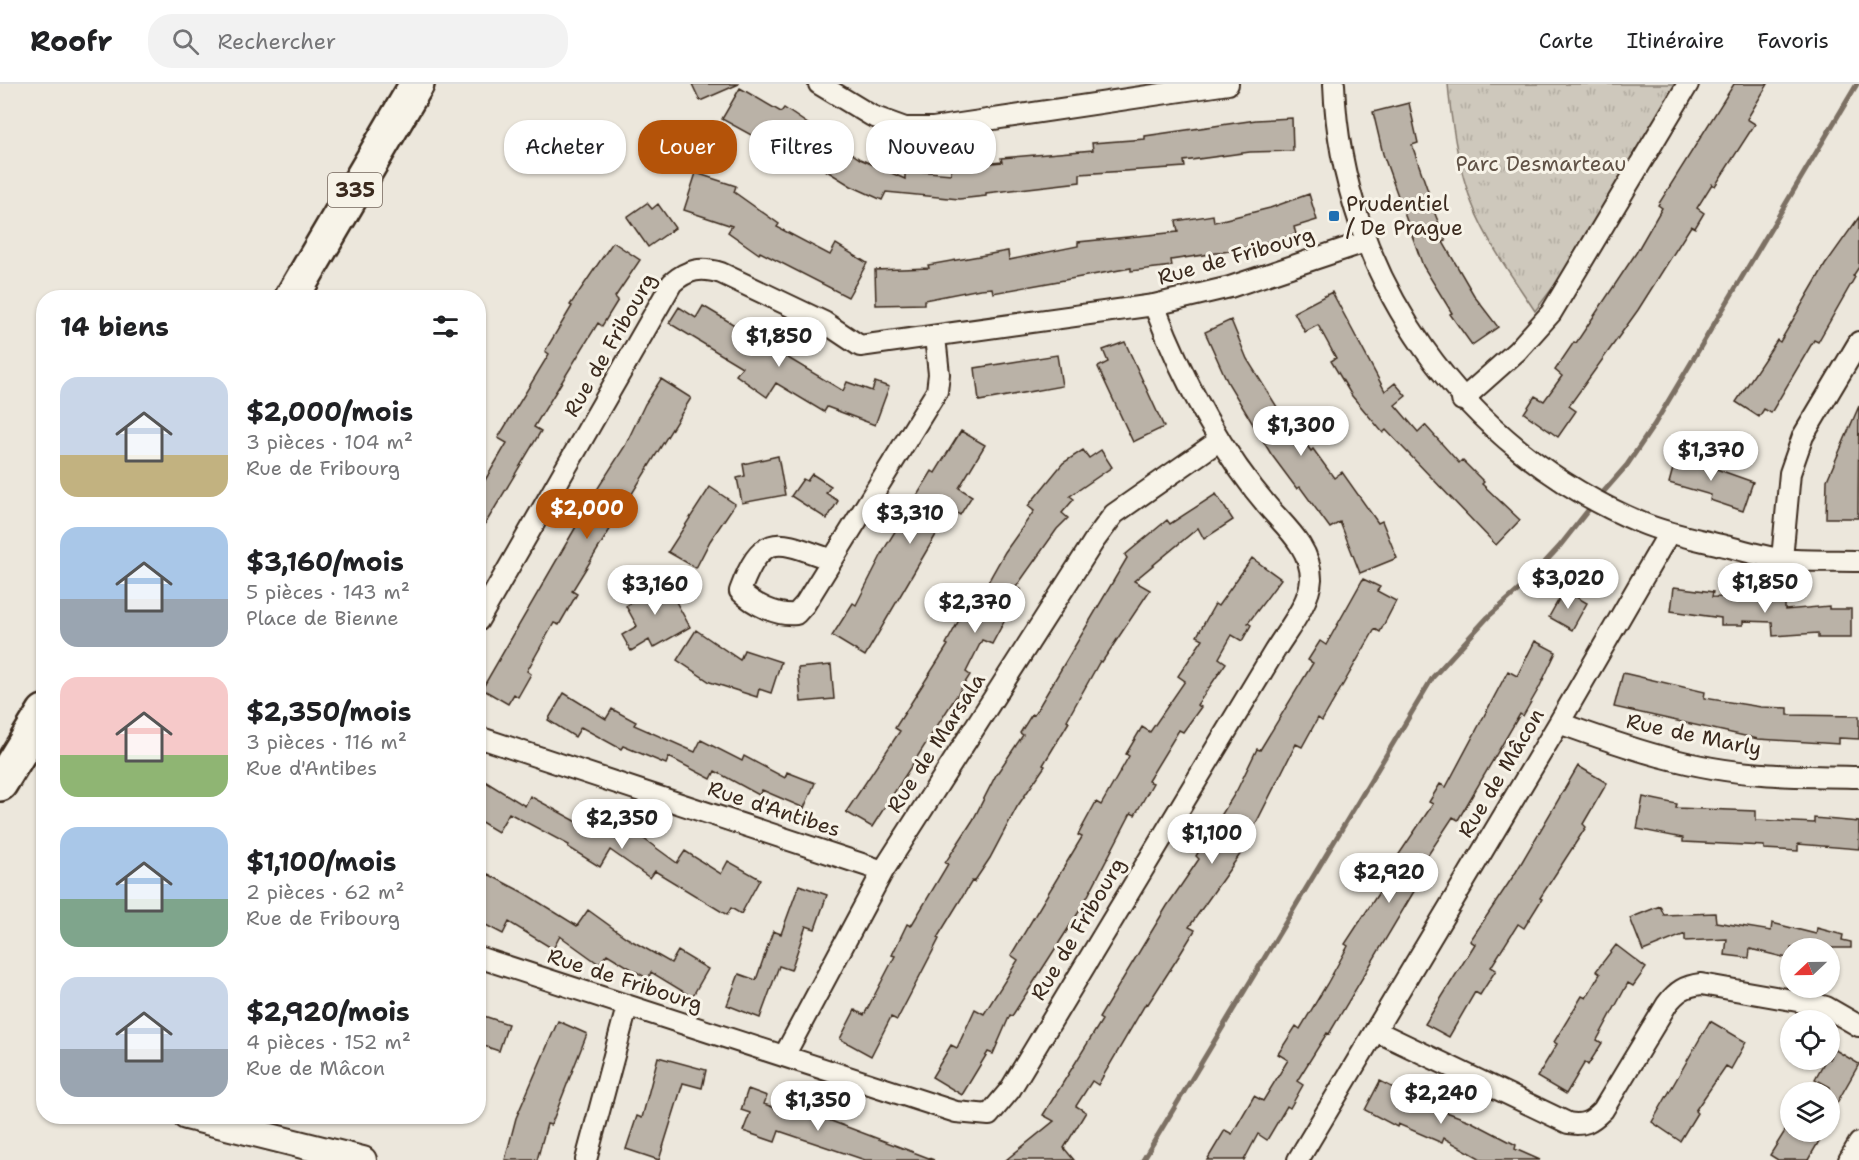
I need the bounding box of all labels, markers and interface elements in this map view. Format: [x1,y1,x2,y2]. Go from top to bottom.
search box [148,14,568,68]
text: Roofr [30,22,112,60]
icon: search [169,25,202,58]
text: Rechercher [217,27,336,56]
text: Carte [1539,27,1594,55]
text: Itinéraire [1627,27,1724,55]
text: Favoris [1757,27,1829,55]
chip: Acheter [504,120,626,174]
chip: Louer [638,120,737,174]
chip: Filtres [749,120,854,174]
chip: Nouveau [866,120,996,174]
park label: Parc Desmarteau [1456,150,1626,178]
road number: 335 [328,173,382,207]
place label: Prudentiel / De Prague [1346,190,1463,242]
marker: Prudentiel / De Prague [1327,209,1341,223]
street label: Rue de Fribourg [1154,220,1318,292]
street label: Rue de Fribourg [557,268,663,422]
text: 14 biens [60,309,169,344]
icon: filters [429,310,462,343]
pin: $1,850 [730,317,828,368]
text: $1,850 [746,323,812,349]
text: $2,000/mois [246,394,413,429]
icon: home [108,401,180,473]
pin: $1,300 [1252,406,1350,457]
text: $1,300 [1267,412,1335,438]
text: 3 pièces · 104 m² [246,429,413,455]
pin: $1,370 [1662,431,1760,482]
text: $1,370 [1677,437,1745,463]
text: Rue de Fribourg [246,455,400,481]
pin: $2,000 [538,489,636,540]
pin: $3,310 [861,494,959,545]
text: $2,000 [550,495,624,521]
text: $3,310 [876,500,944,526]
text: $3,160/mois [246,544,404,579]
icon: home [108,551,180,623]
pin: $3,020 [1519,559,1617,610]
pin: $1,850 [1716,563,1814,614]
pin: $3,160 [606,565,704,616]
text: $3,020 [1532,565,1604,591]
text: $1,850 [1732,569,1798,595]
text: $3,160 [621,571,689,597]
text: 5 pièces · 143 m² [246,579,410,605]
pin: $2,370 [926,583,1024,634]
text: $2,370 [938,589,1012,615]
text: Place de Bienne [246,605,399,631]
street label: Rue de Marsala [880,668,992,818]
text: $2,350/mois [246,694,411,729]
icon: home [108,701,180,773]
street label: Rue de Mâcon [1451,703,1551,843]
street label: Rue de Marly [1624,707,1764,763]
text: 3 pièces · 116 m² [246,729,407,755]
text: Rue d'Antibes [246,755,377,781]
street label: Rue d'Antibes [704,774,844,844]
pin: $2,350 [573,799,671,850]
text: $2,350 [586,805,658,831]
pin: $1,100 [1163,814,1261,865]
text: $1,100 [1181,820,1243,846]
text: $1,100/mois [246,844,397,879]
icon: home [108,851,180,923]
street label: Rue de Fribourg [1024,852,1132,1006]
pin: $2,920 [1340,853,1438,904]
text: $2,920 [1353,859,1425,885]
text: 2 pièces · 62 m² [246,879,404,905]
text: Rue de Fribourg [246,905,400,931]
north arrow [1780,938,1840,998]
map controls [1780,938,1840,1142]
street label: Rue de Fribourg [544,942,706,1018]
text: $2,920/mois [246,994,410,1029]
icon: home [108,1001,180,1073]
button: locate [1780,1010,1840,1070]
text: 4 pièces · 152 m² [246,1029,411,1055]
text: Rue de Mâcon [246,1055,385,1081]
pin: $2,240 [1392,1074,1490,1125]
text: $2,240 [1404,1080,1478,1106]
pin: $1,350 [769,1081,867,1132]
button: layers [1780,1082,1840,1142]
text: $1,350 [785,1087,851,1113]

